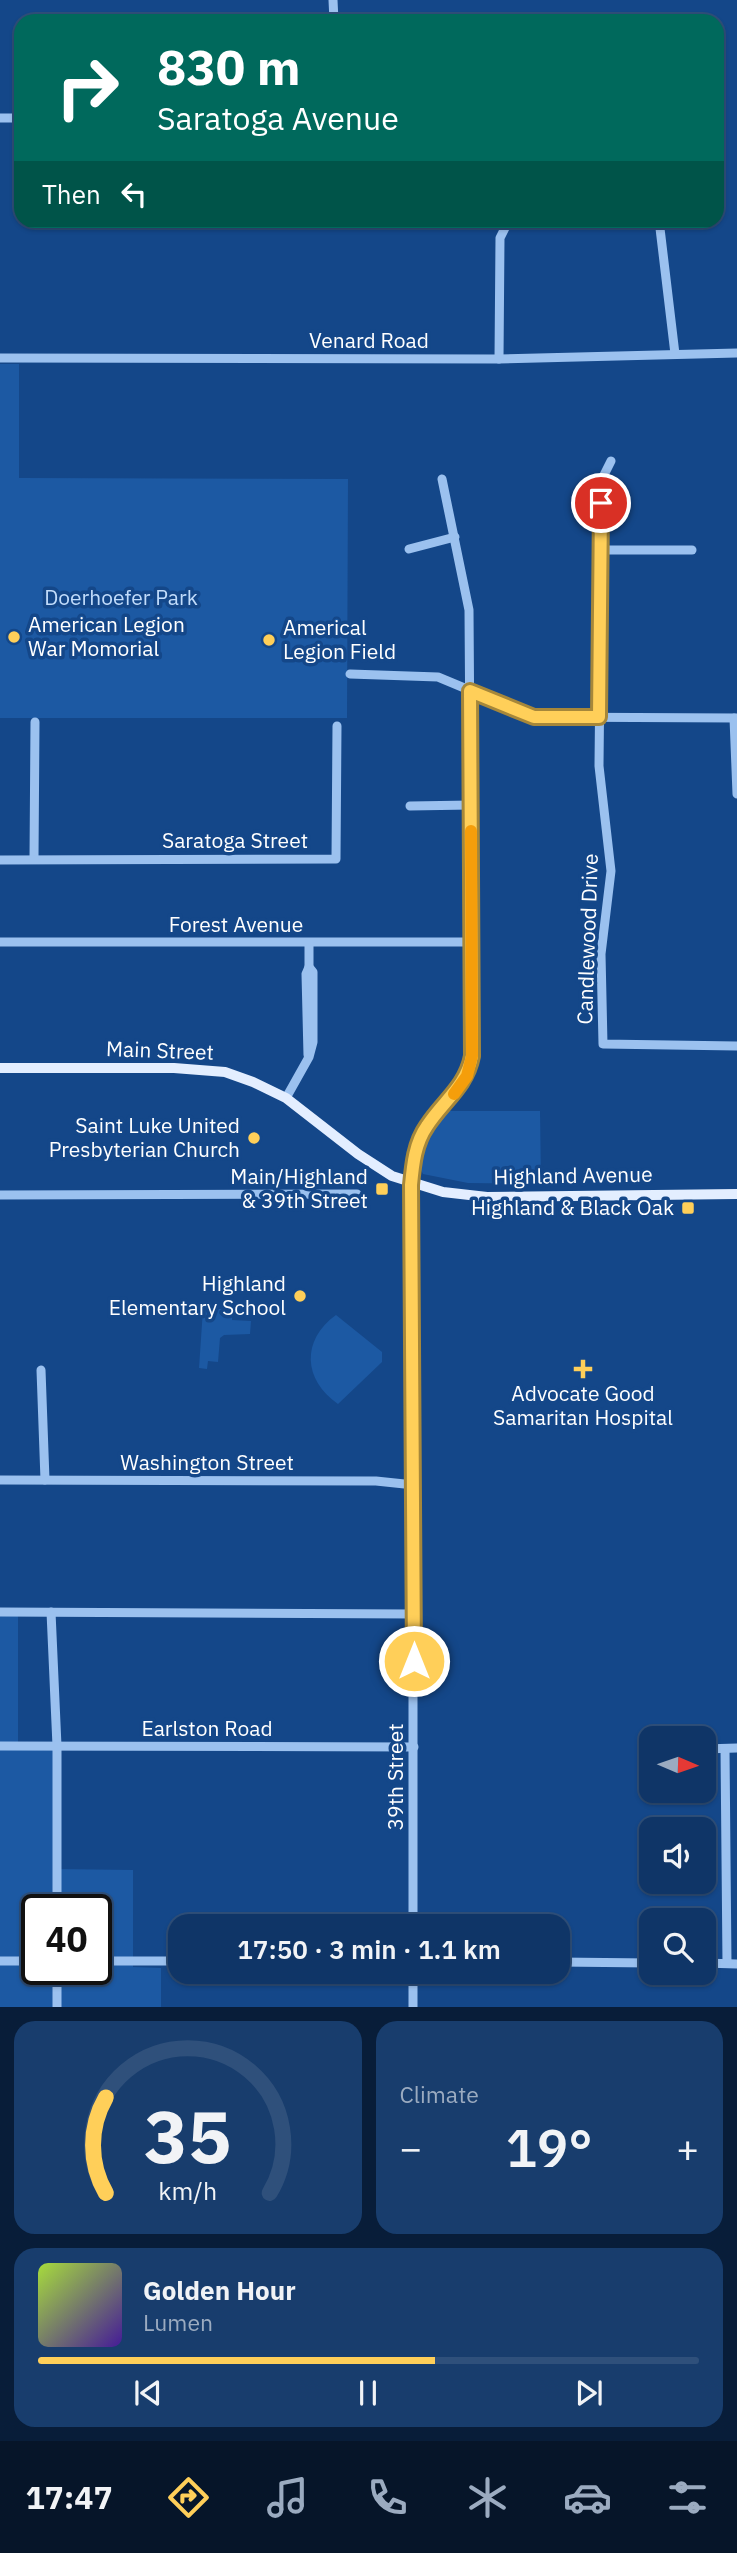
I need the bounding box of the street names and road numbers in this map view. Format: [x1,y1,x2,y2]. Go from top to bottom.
street label: Venard Road [309,326,429,354]
street label: Saratoga Street [162,826,308,854]
street label: Candlewood Drive [570,853,604,1025]
street label: Forest Avenue [169,910,303,938]
street label: Main Street [106,1034,214,1066]
street label: Highland Avenue [493,1160,653,1190]
street label: Washington Street [120,1448,294,1476]
street label: Earlston Road [141,1714,273,1742]
street label: 39th Street [381,1723,409,1831]

